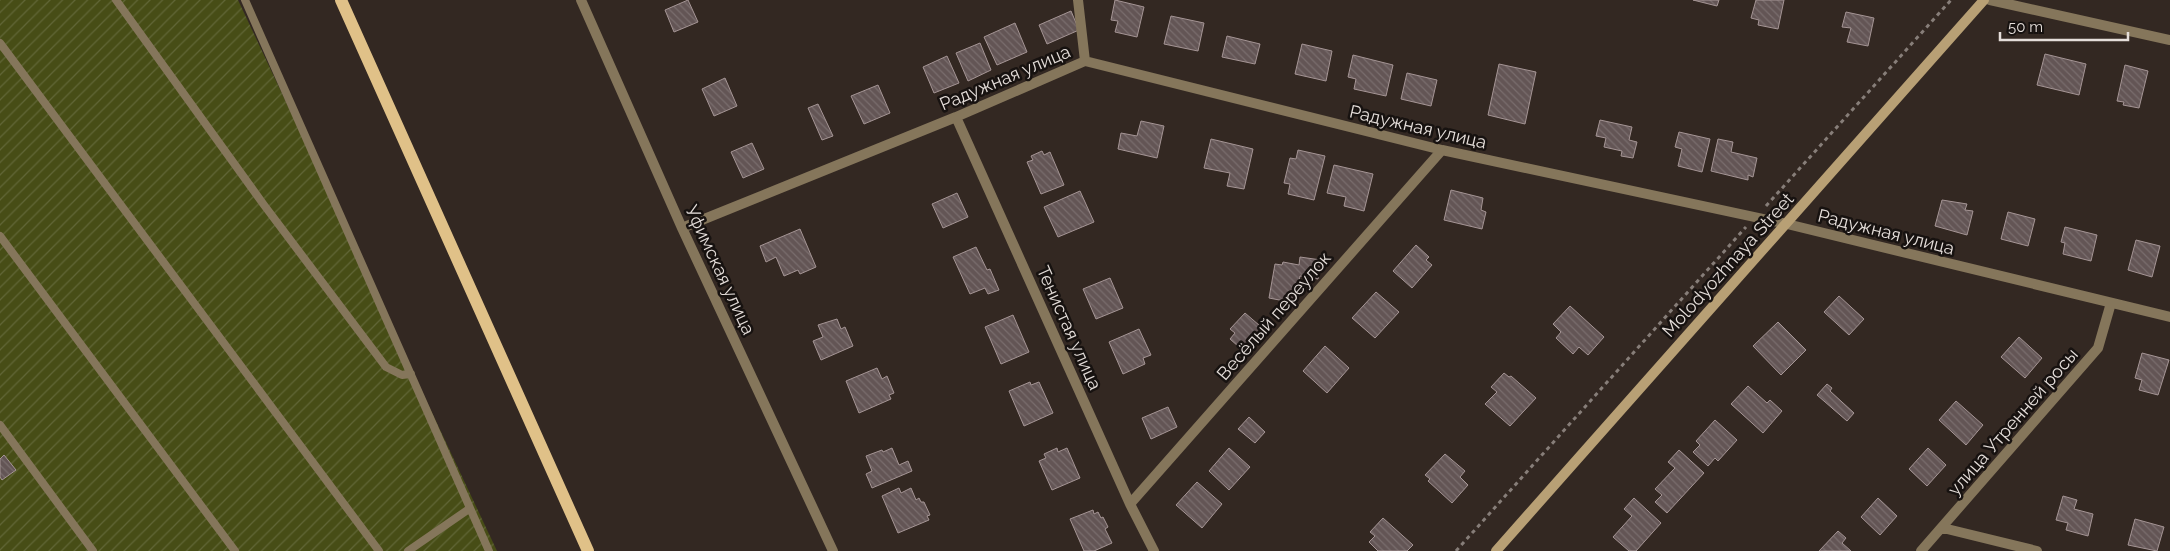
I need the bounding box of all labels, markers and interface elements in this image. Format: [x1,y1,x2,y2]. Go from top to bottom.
scale bar [2000,10,2128,42]
text: 50 m [2008,18,2043,36]
street label: Радужная улица [936,41,1073,115]
street label: Радужная улица [1348,101,1489,152]
street label: Molodyozhnaya Street [1658,188,1798,341]
street label: Уфимская улица [681,202,760,338]
street label: Радужная улица [1816,204,1957,259]
street label: Весёлый переулок [1212,247,1335,384]
street label: Тенистая улица [1033,263,1106,393]
street label: улица Утренней росы [1943,344,2082,499]

